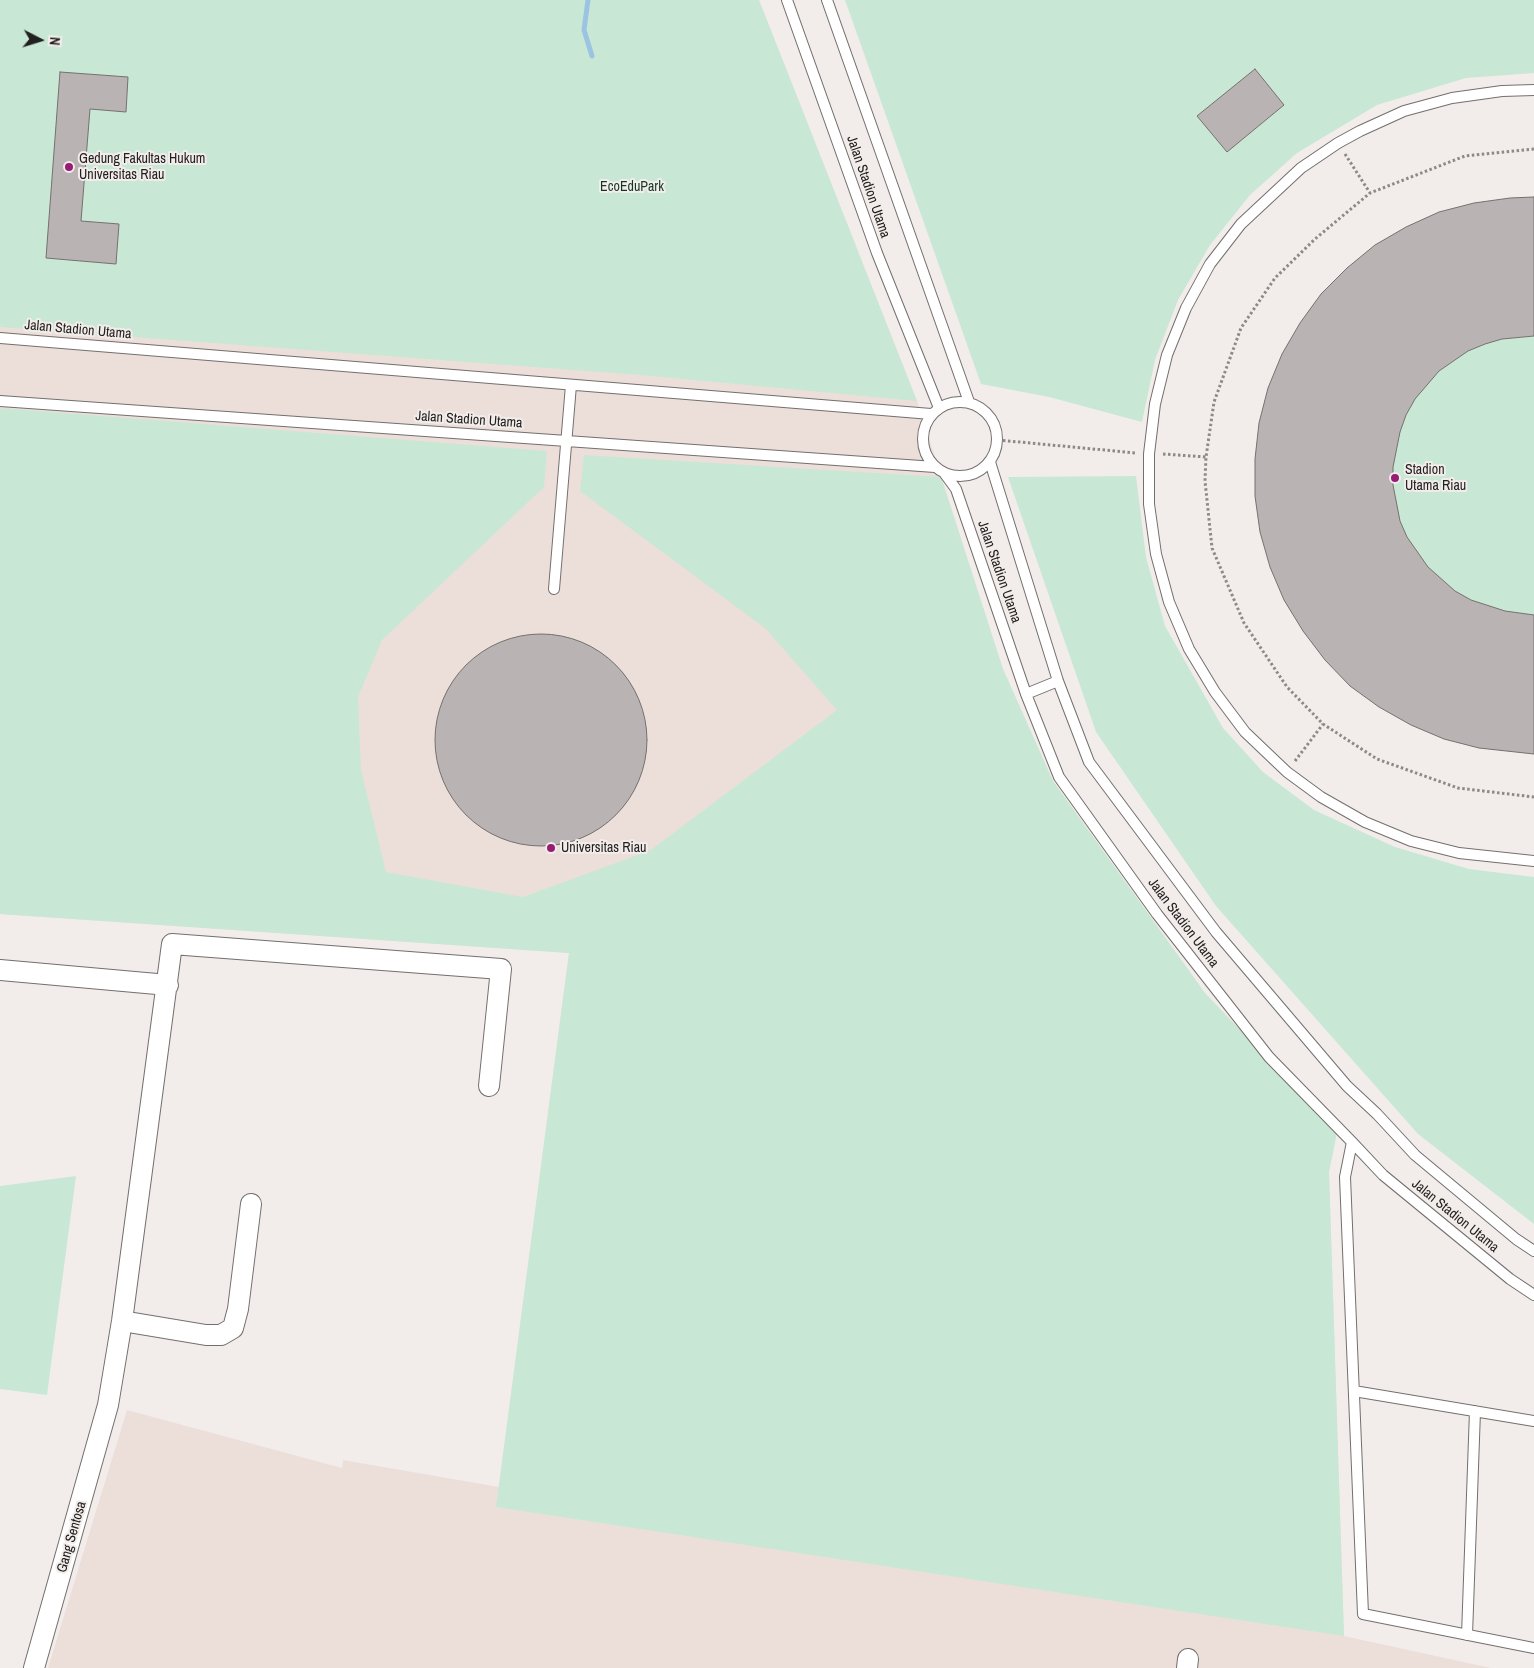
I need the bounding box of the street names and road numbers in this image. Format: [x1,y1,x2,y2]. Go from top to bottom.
street label: Jalan Stadion Utama [843,134,893,240]
street label: Jalan Stadion Utama [24,317,132,343]
street label: Jalan Stadion Utama [415,408,523,432]
street label: Jalan Stadion Utama [974,519,1024,625]
street label: Jalan Stadion Utama [1144,875,1222,971]
street label: Jalan Stadion Utama [1408,1176,1502,1256]
street label: Gang Sentosa [54,1499,90,1575]

